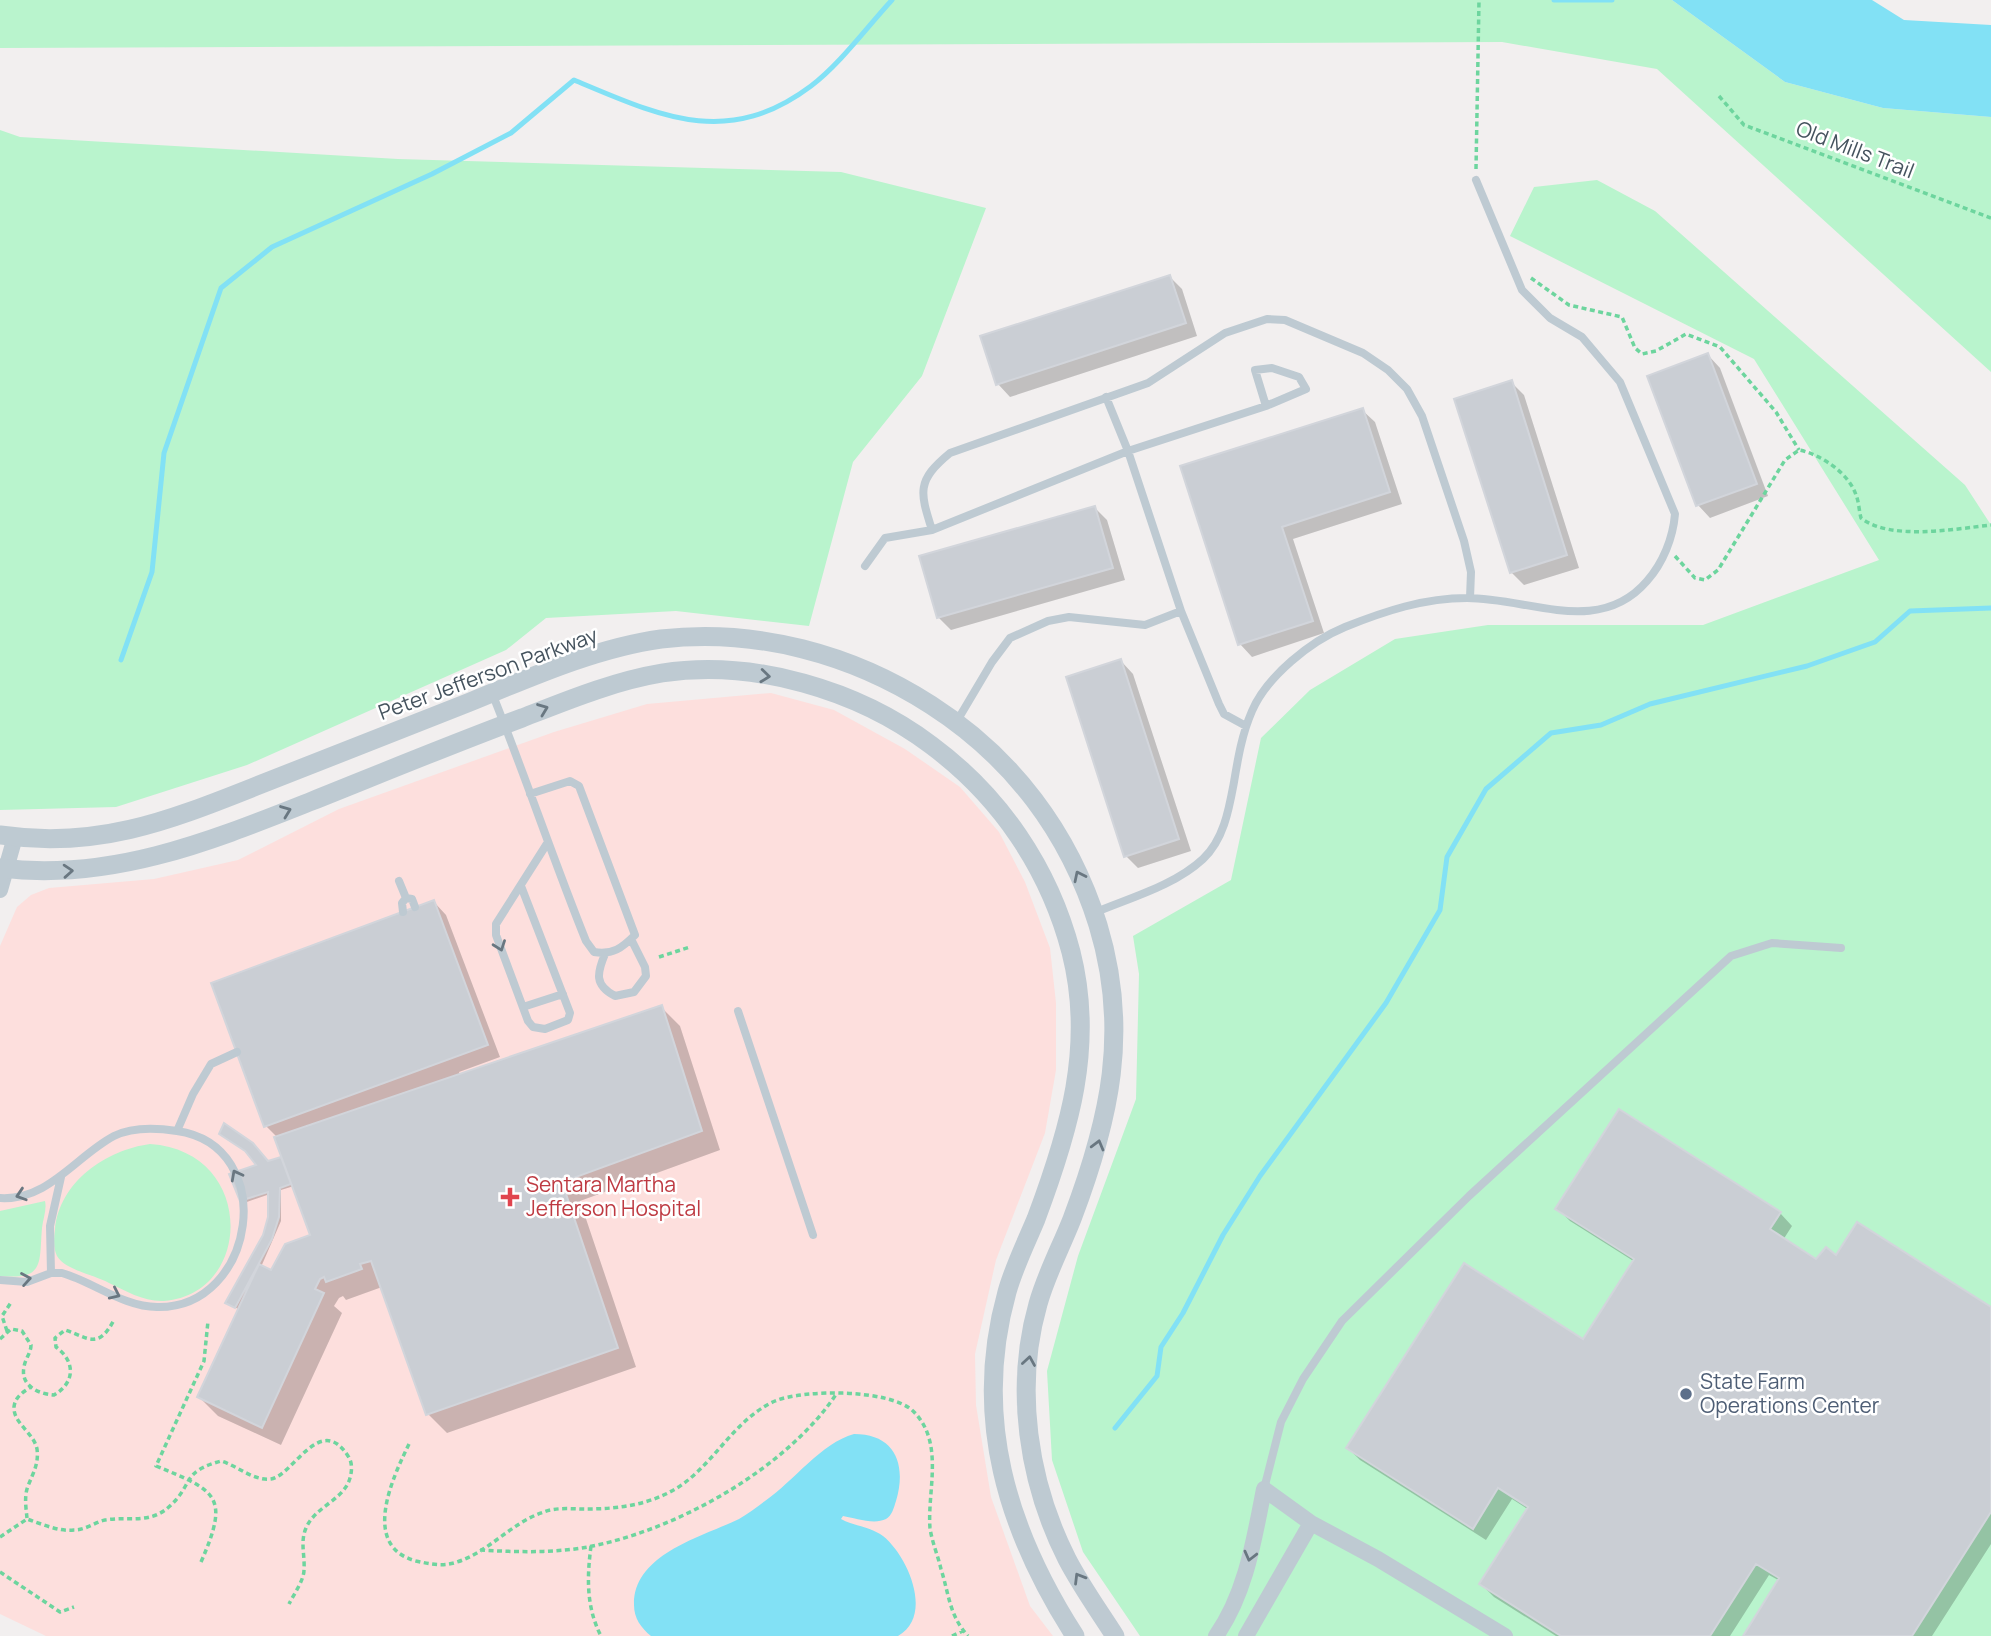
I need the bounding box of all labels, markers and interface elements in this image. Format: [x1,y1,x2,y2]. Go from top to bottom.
street label: Old Mills Trail [1792,114,1918,184]
street label: Peter Jefferson Parkway [374,620,601,726]
one-way arrow [760,668,771,683]
one-way arrow [537,704,549,718]
one-way arrow [280,806,292,820]
one-way arrow [63,864,74,879]
one-way arrow [1073,870,1087,883]
one-way arrow [492,939,506,951]
one-way arrow [1090,1139,1104,1151]
one-way arrow [231,1170,244,1183]
place label: Sentara Martha Jefferson Hospital [526,1170,701,1222]
one-way arrow [16,1187,28,1201]
marker: Sentara Martha Jefferson Hospital [500,1187,520,1207]
one-way arrow [20,1272,31,1287]
one-way arrow [108,1286,120,1300]
one-way arrow [1021,1355,1036,1366]
place label: State Farm Operations Center [1700,1367,1880,1419]
marker: State Farm Operations Center [1678,1386,1694,1402]
one-way arrow [1244,1550,1258,1562]
one-way arrow [1074,1573,1087,1586]

